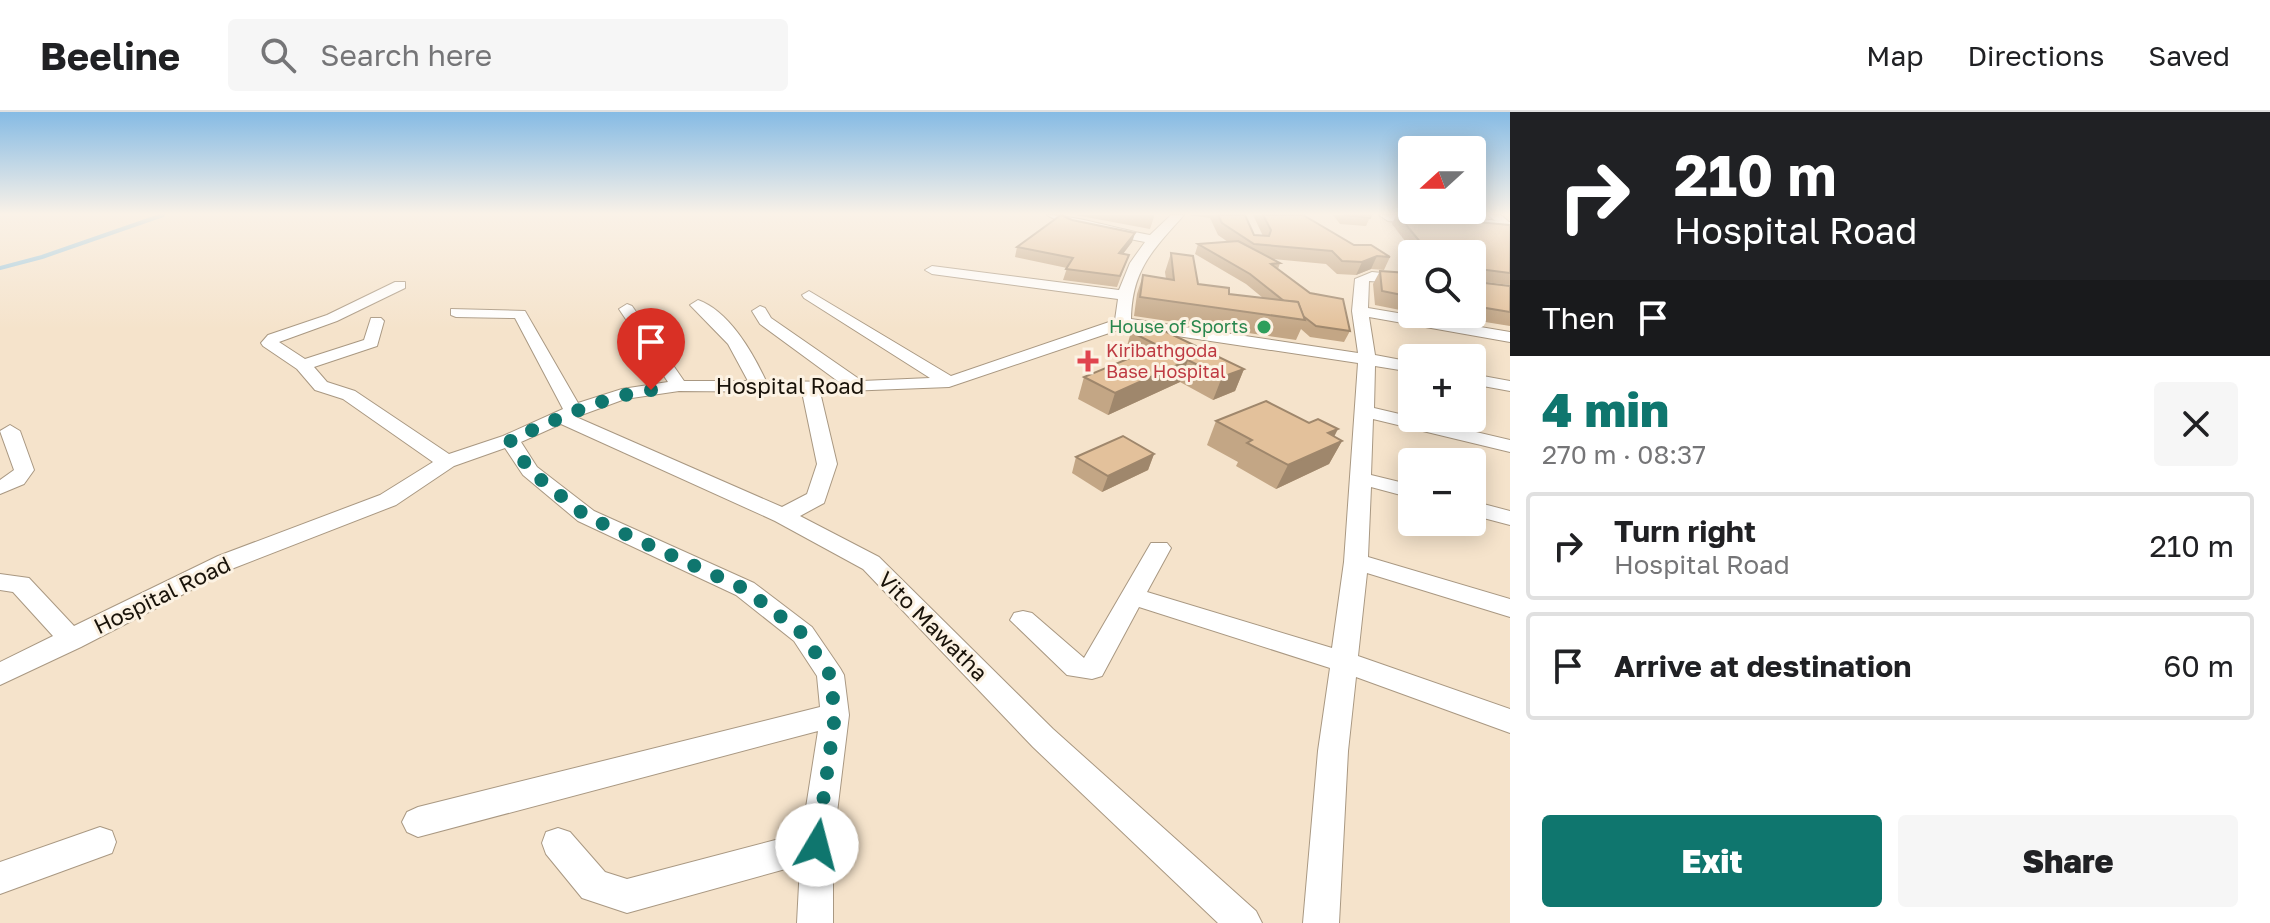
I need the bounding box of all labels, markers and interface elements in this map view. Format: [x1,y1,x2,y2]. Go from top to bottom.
search box [228,19,788,91]
text: Beeline [40,33,180,78]
icon: search [256,33,300,77]
text: Search here [320,37,492,73]
text: Map [1866,39,1923,72]
text: Directions [1967,39,2104,72]
text: Saved [2148,39,2230,72]
north arrow [1398,136,1486,224]
map controls [1398,136,1486,536]
text: 210 m [1674,141,1836,208]
icon: right [1542,144,1646,248]
text: Hospital Road [1674,209,1917,252]
button: search [1398,240,1486,328]
icon: arrive [1631,296,1675,340]
text: Then [1542,300,1615,336]
pin [617,308,685,390]
place label: House of Sports [1109,315,1248,337]
marker: House of Sports [1255,318,1273,336]
icon: arrive [629,320,673,364]
place label: Kiribathgoda Base Hospital [1106,339,1226,382]
button: + [1398,344,1486,432]
marker: Kiribathgoda Base Hospital [1077,350,1099,372]
street label: Hospital Road [716,372,864,399]
text: 4 min [1542,380,1669,438]
button: close [2154,382,2238,466]
text: 270 m · 08:37 [1542,439,1706,470]
button: − [1398,448,1486,536]
text: Turn right [1614,513,1756,549]
icon: right [1546,524,1590,568]
text: 210 m [2149,528,2234,564]
text: Hospital Road [1614,549,1790,580]
street label: Hospital Road [89,550,235,639]
street label: Vito Mawatha [873,565,994,686]
icon: arrive [1546,644,1590,688]
text: Arrive at destination [1614,648,1911,684]
text: 60 m [2163,648,2234,684]
position arrow [775,803,859,887]
button: Exit [1542,815,1882,907]
button: Share [1898,815,2238,907]

